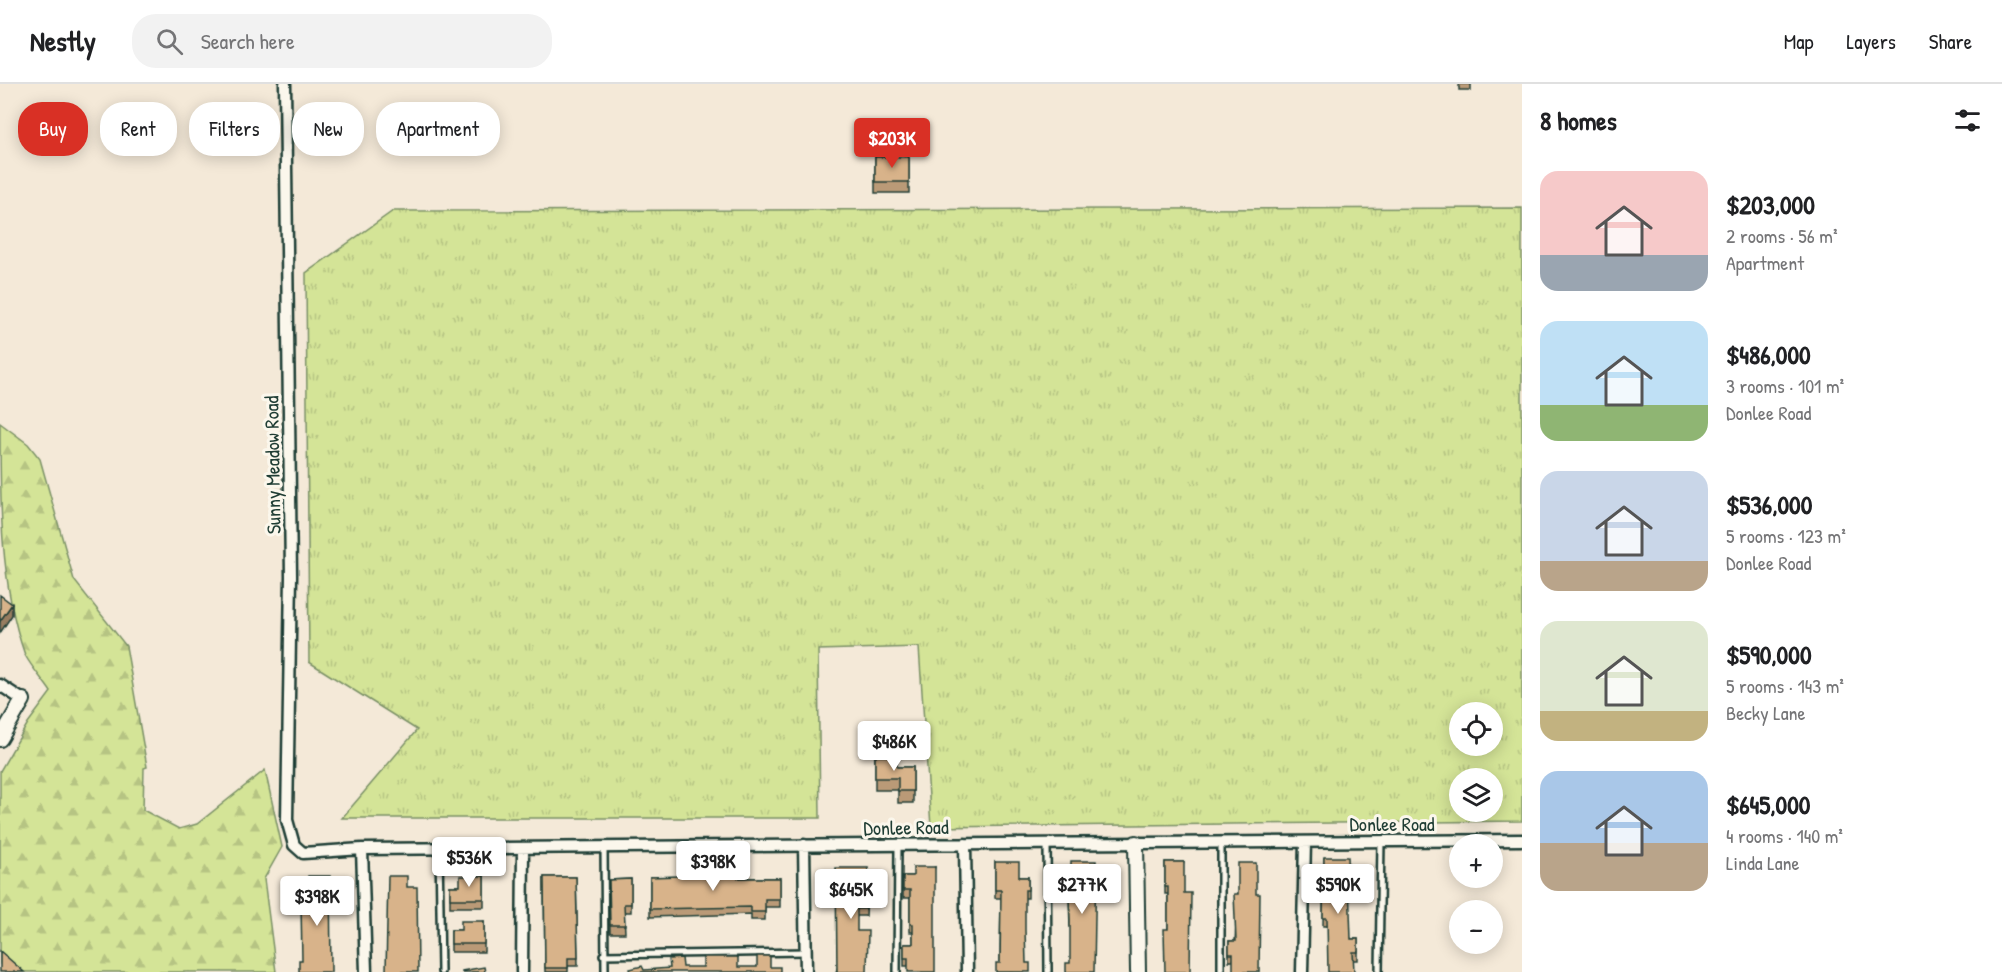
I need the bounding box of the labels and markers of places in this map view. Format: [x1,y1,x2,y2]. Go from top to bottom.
pin: $203K [850,118,934,169]
pin: $486K [852,721,936,772]
pin: $536K [427,837,511,888]
pin: $398K [671,841,755,892]
pin: $277K [1040,864,1124,915]
pin: $590K [1296,864,1380,915]
pin: $645K [809,869,893,920]
pin: $398K [275,876,359,927]

